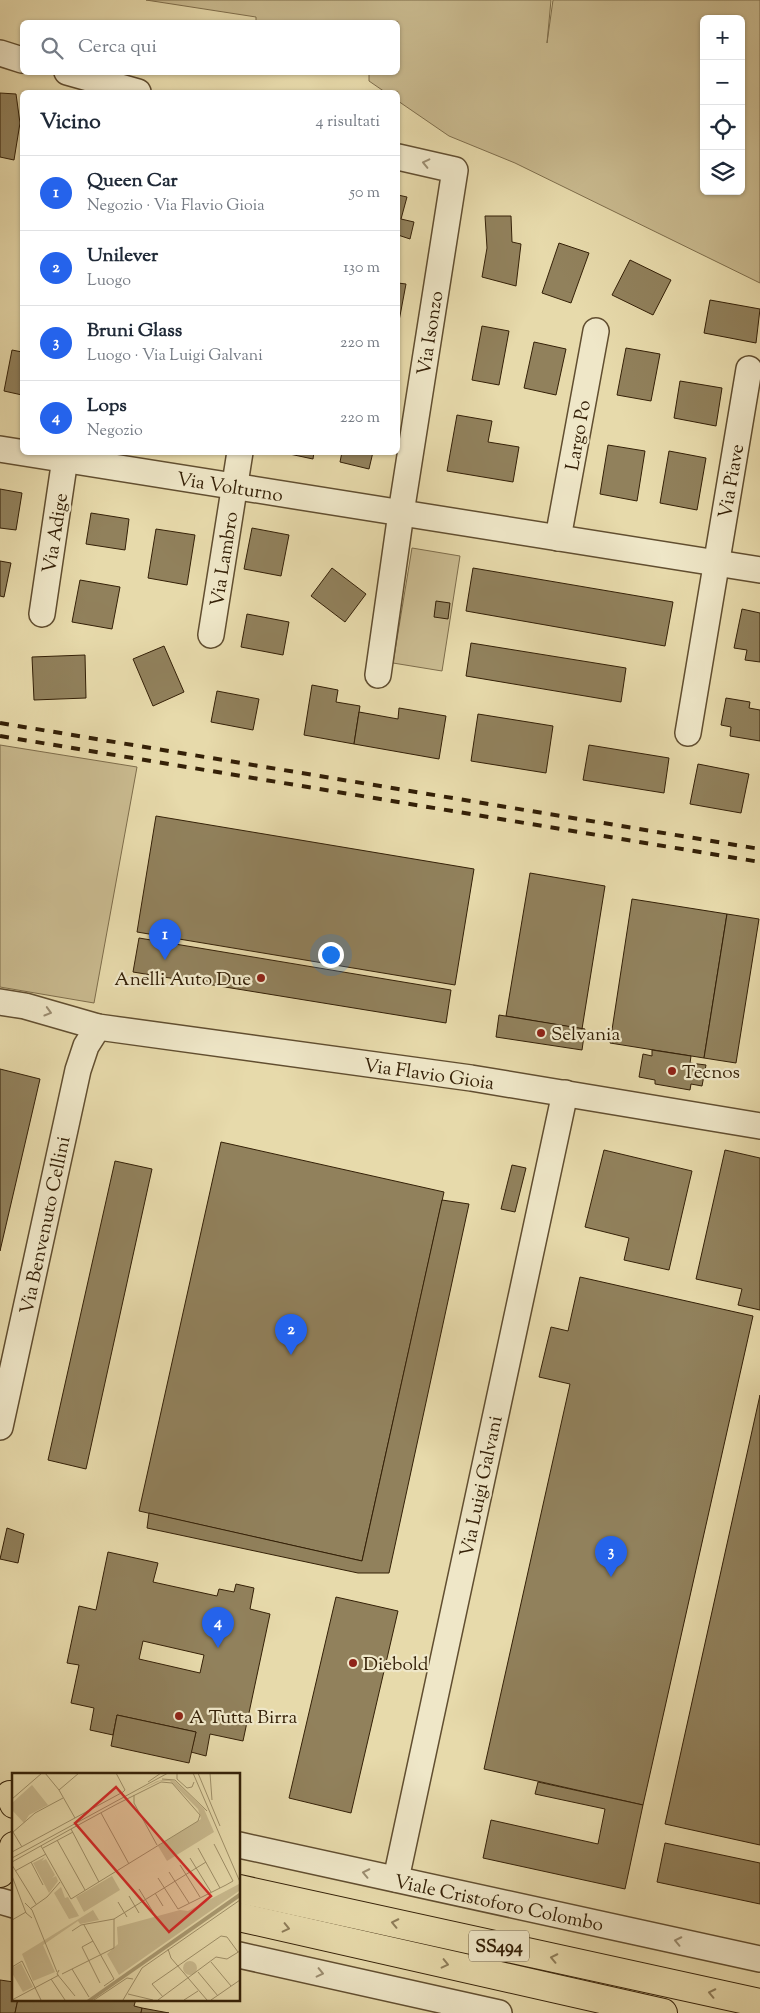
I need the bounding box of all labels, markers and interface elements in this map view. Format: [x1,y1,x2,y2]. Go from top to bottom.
map controls [700,15,745,195]
button: + [700,15,745,60]
search box [20,20,400,75]
icon: search [38,34,66,62]
text: Cerca qui [78,34,157,61]
button: − [700,60,745,105]
button: locate [700,105,745,150]
text: Vicino [40,108,101,138]
text: 4 risultati [315,111,380,134]
button: layers [700,150,745,195]
one-way arrow [422,158,431,169]
text: Queen Car [87,168,178,195]
text: 1 [53,182,59,205]
text: 50 m [349,182,380,205]
text: Negozio · Via Flavio Gioia [87,195,265,218]
text: Unilever [87,243,158,270]
text: 2 [52,257,60,280]
text: 130 m [343,257,380,280]
text: Luogo [87,270,131,293]
street label: Via Isonzo [411,289,451,378]
text: Bruni Glass [87,318,182,345]
text: 3 [53,332,59,355]
text: 220 m [340,332,380,355]
text: Luogo · Via Luigi Galvani [87,345,263,368]
text: Lops [87,393,127,420]
street label: Largo Po [560,398,599,473]
text: 4 [52,407,60,430]
text: 220 m [340,407,380,430]
text: Negozio [87,420,143,443]
street label: Via Piave [713,442,752,521]
street label: Via Volturno [175,467,285,510]
street label: Via Adige [37,491,76,575]
street label: Via Lambro [205,510,246,609]
pin: 1 [149,919,181,960]
your location [318,942,344,968]
place label: Anelli Auto Due [114,967,251,994]
marker: Anelli Auto Due [255,972,267,984]
one-way arrow [43,1007,51,1017]
place label: Selvania [551,1022,621,1049]
marker: Selvania [535,1027,547,1039]
street label: Via Flavio Gioia [362,1053,496,1098]
place label: Tecnos [682,1060,740,1087]
marker: Tecnos [666,1065,678,1077]
street label: Via Benvenuto Cellini [14,1134,78,1317]
pin: 2 [275,1314,307,1355]
street label: Via Luigi Galvani [454,1413,511,1560]
pin: 3 [595,1536,627,1577]
pin: 4 [202,1607,234,1648]
place label: Diebold [363,1652,429,1679]
marker: Diebold [347,1657,359,1669]
place label: A Tutta Birra [189,1705,297,1732]
marker: A Tutta Birra [173,1710,185,1722]
inset map [12,1773,240,2000]
one-way arrow [361,1868,370,1879]
street label: Viale Cristoforo Colombo [391,1869,606,1940]
one-way arrow [391,1918,399,1929]
one-way arrow [282,1922,291,1933]
road number: SS494 [469,1930,529,1962]
one-way arrow [674,1936,683,1947]
one-way arrow [549,1953,558,1964]
one-way arrow [440,1958,449,1969]
one-way arrow [316,1967,325,1978]
one-way arrow [708,1988,717,1999]

